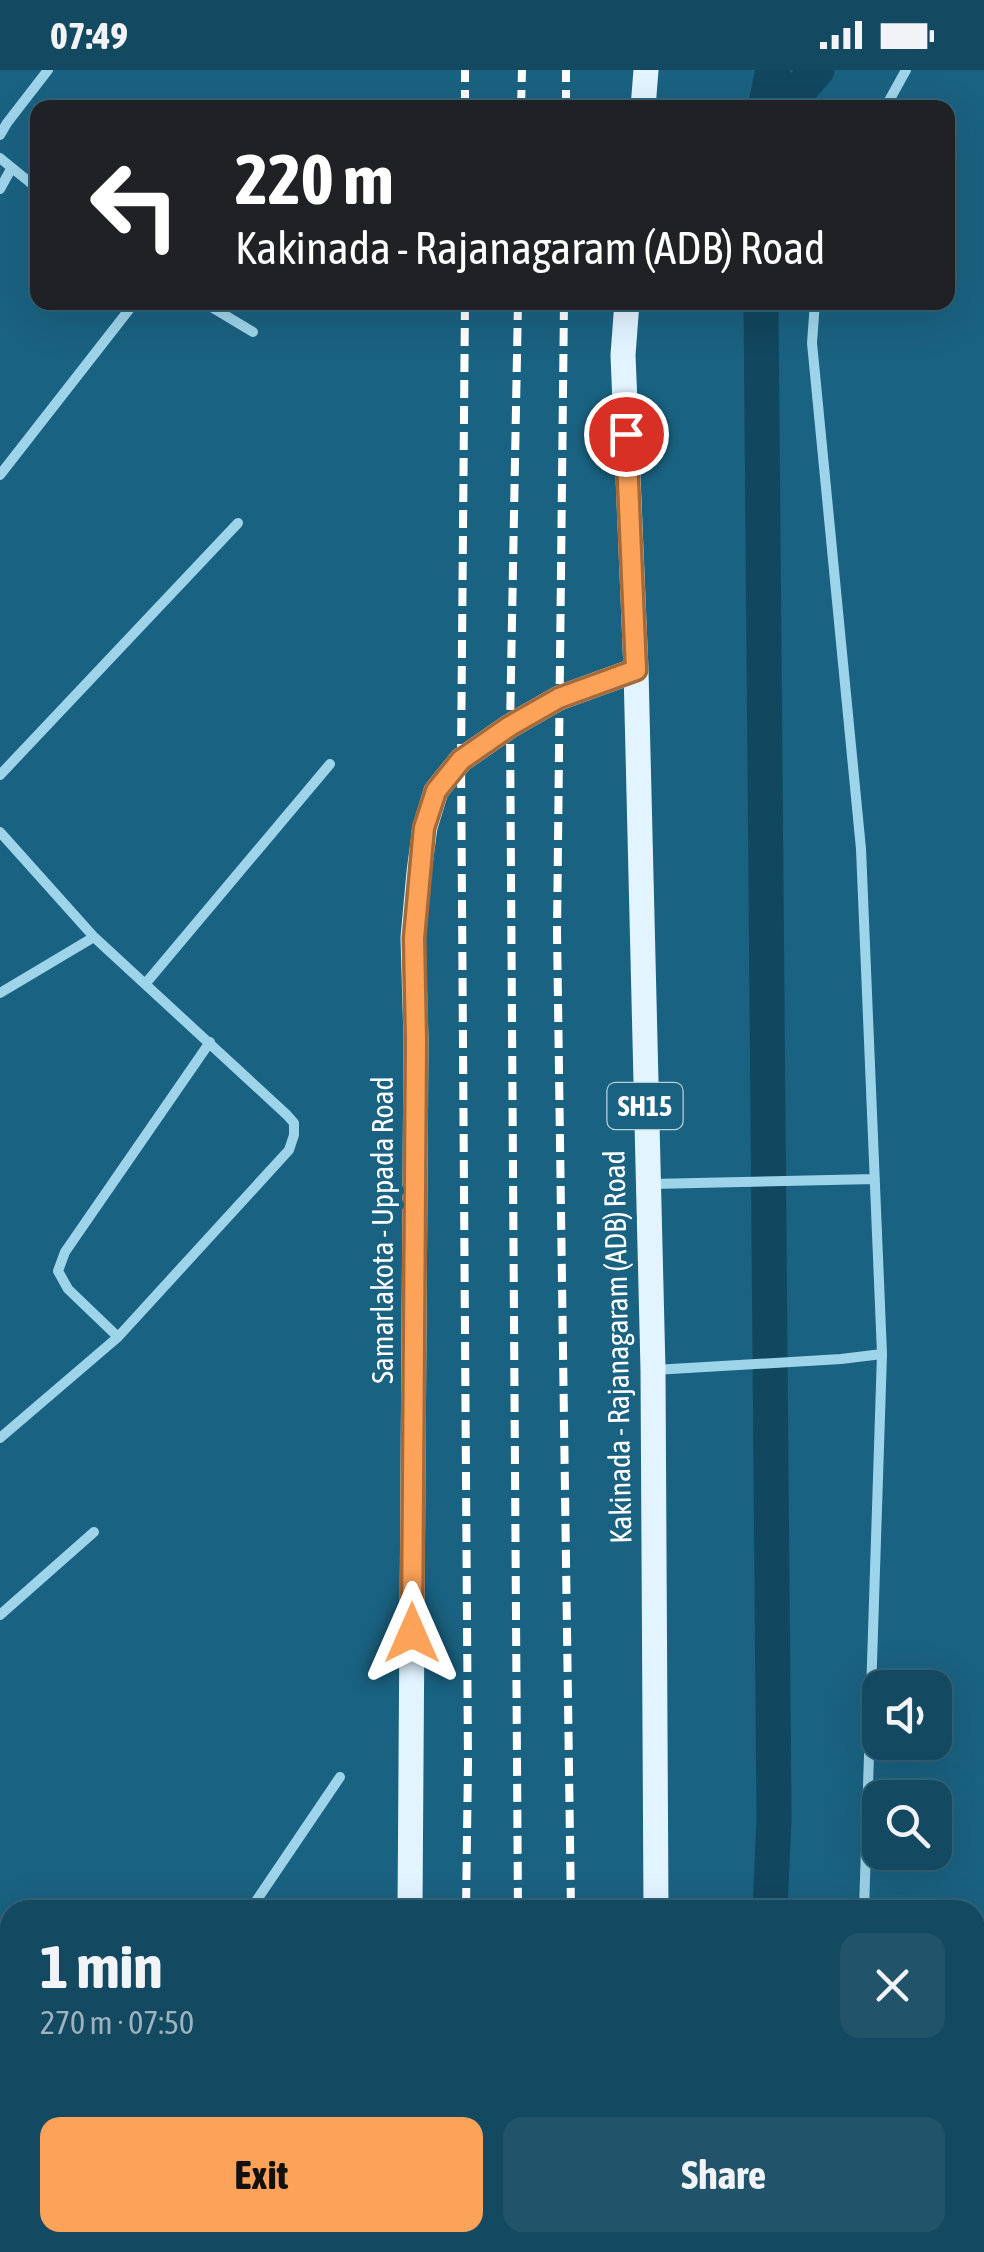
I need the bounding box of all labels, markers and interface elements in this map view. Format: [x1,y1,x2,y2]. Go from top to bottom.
text: 07:49 [50,14,128,57]
text: 220 m [235,139,394,219]
icon: left [70,140,200,270]
text: Kakinada - Rajanagaram (ADB) Road [235,222,825,274]
pin [584,392,669,477]
icon: arrive [599,407,654,462]
street label: Samarlakota - Uppada Road [365,1076,399,1384]
road number: SH15 [608,1083,682,1129]
street label: Kakinada - Rajanagaram (ADB) Road [597,1150,637,1544]
position arrow [360,1581,464,1685]
map controls [862,1670,952,1870]
button: sound [862,1670,952,1760]
button: search [862,1780,952,1870]
text: 1 min [40,1932,163,2001]
button: close [840,1933,945,2038]
text: 270 m · 07:50 [40,2004,194,2041]
button: Exit [40,2117,483,2232]
button: Share [503,2117,945,2232]

